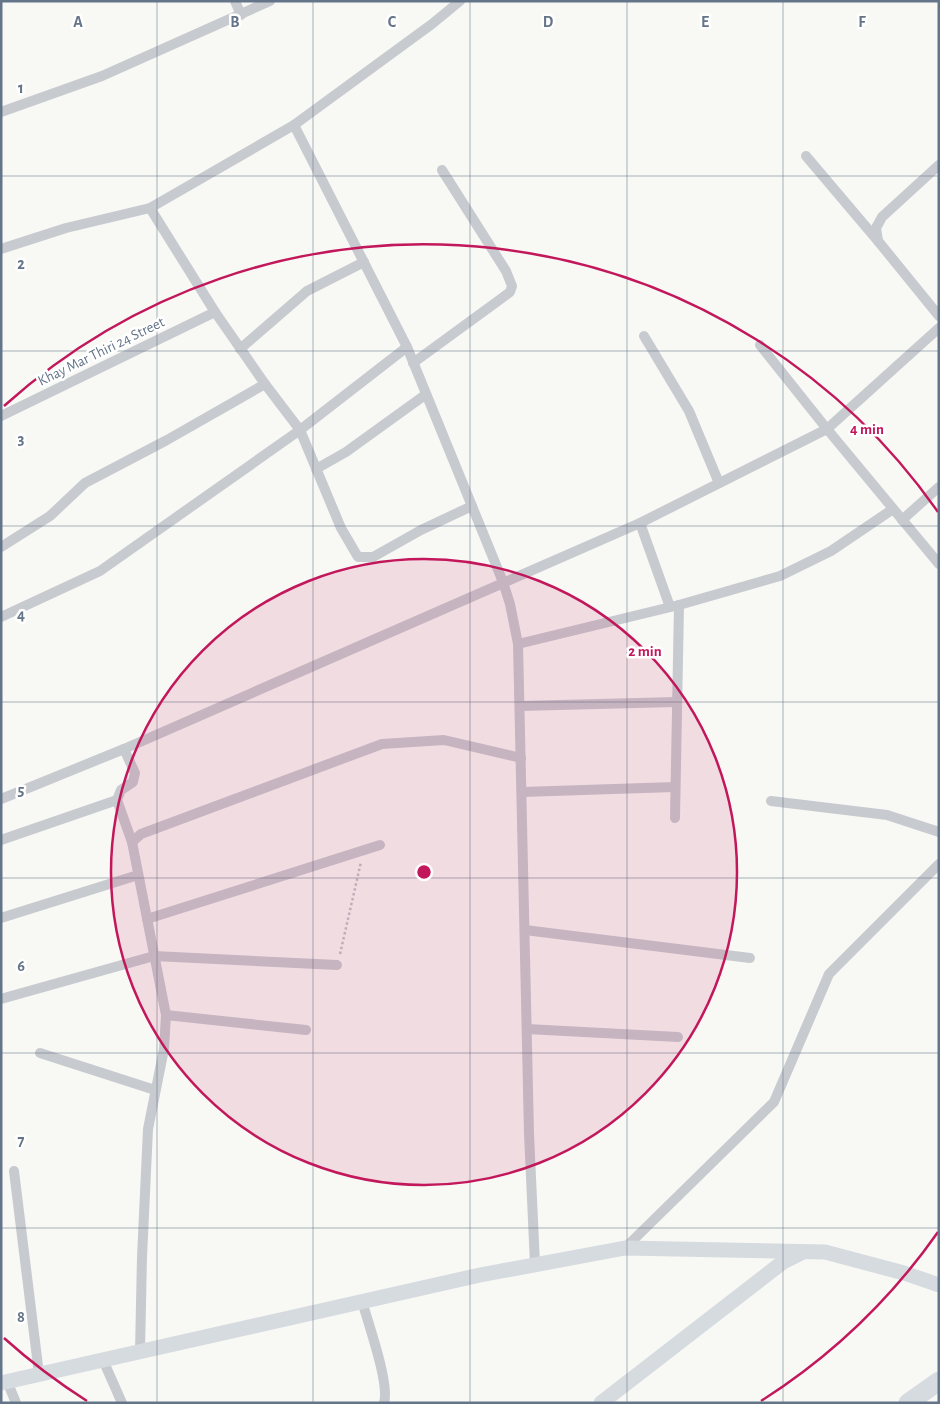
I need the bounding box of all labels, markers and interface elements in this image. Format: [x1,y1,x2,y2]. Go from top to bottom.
text: A [73,14,83,30]
text: B [230,14,240,30]
text: C [388,14,397,30]
text: D [543,14,554,30]
text: E [701,14,709,30]
text: F [858,14,866,30]
text: 1 [18,80,24,96]
text: 2 [17,256,25,272]
street label: Khay Mar Thiri 24 Street [36,314,167,389]
text: 4 min [850,422,884,437]
text: 3 [18,431,25,447]
text: 4 [17,607,25,623]
text: 2 min [628,644,662,659]
text: 5 [18,782,25,798]
centre of rings [415,863,433,881]
text: 6 [17,958,25,974]
text: 7 [18,1133,25,1149]
text: 8 [17,1309,25,1325]

